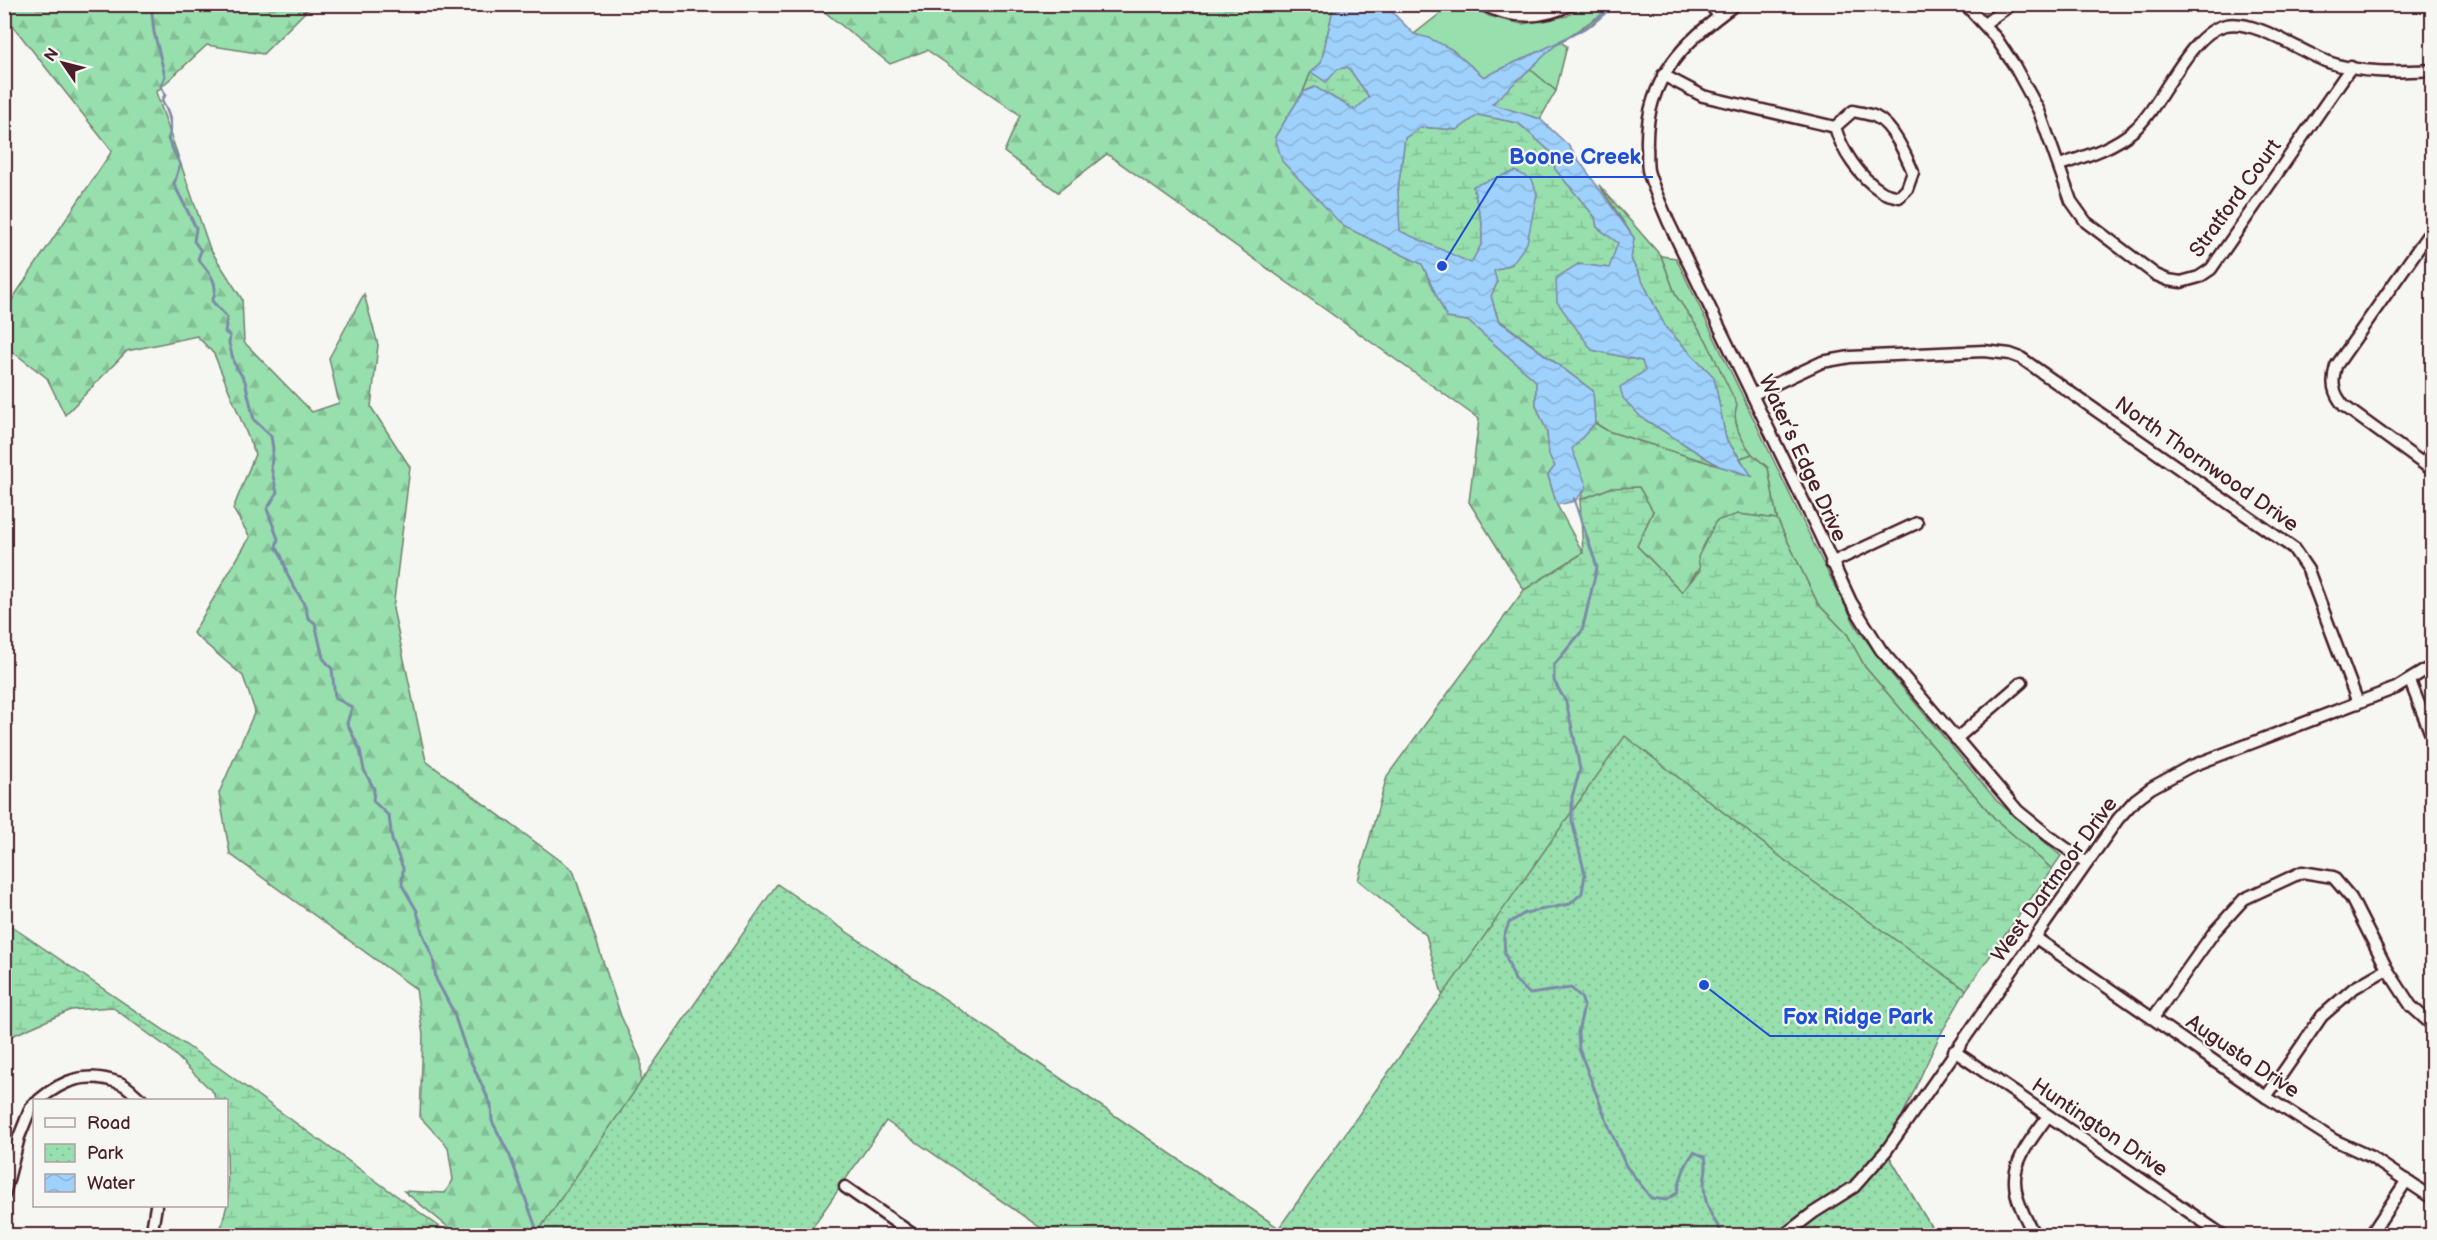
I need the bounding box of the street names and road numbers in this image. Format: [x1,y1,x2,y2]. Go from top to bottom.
street label: Stratford Court [2184,134,2287,262]
street label: Water’s Edge Drive [1753,371,1852,546]
street label: North Thornwood Drive [2110,392,2303,537]
street label: West Dartmoor Drive [1986,792,2123,967]
street label: Augusta Drive [2181,1009,2304,1103]
street label: Huntington Drive [2027,1073,2173,1182]

